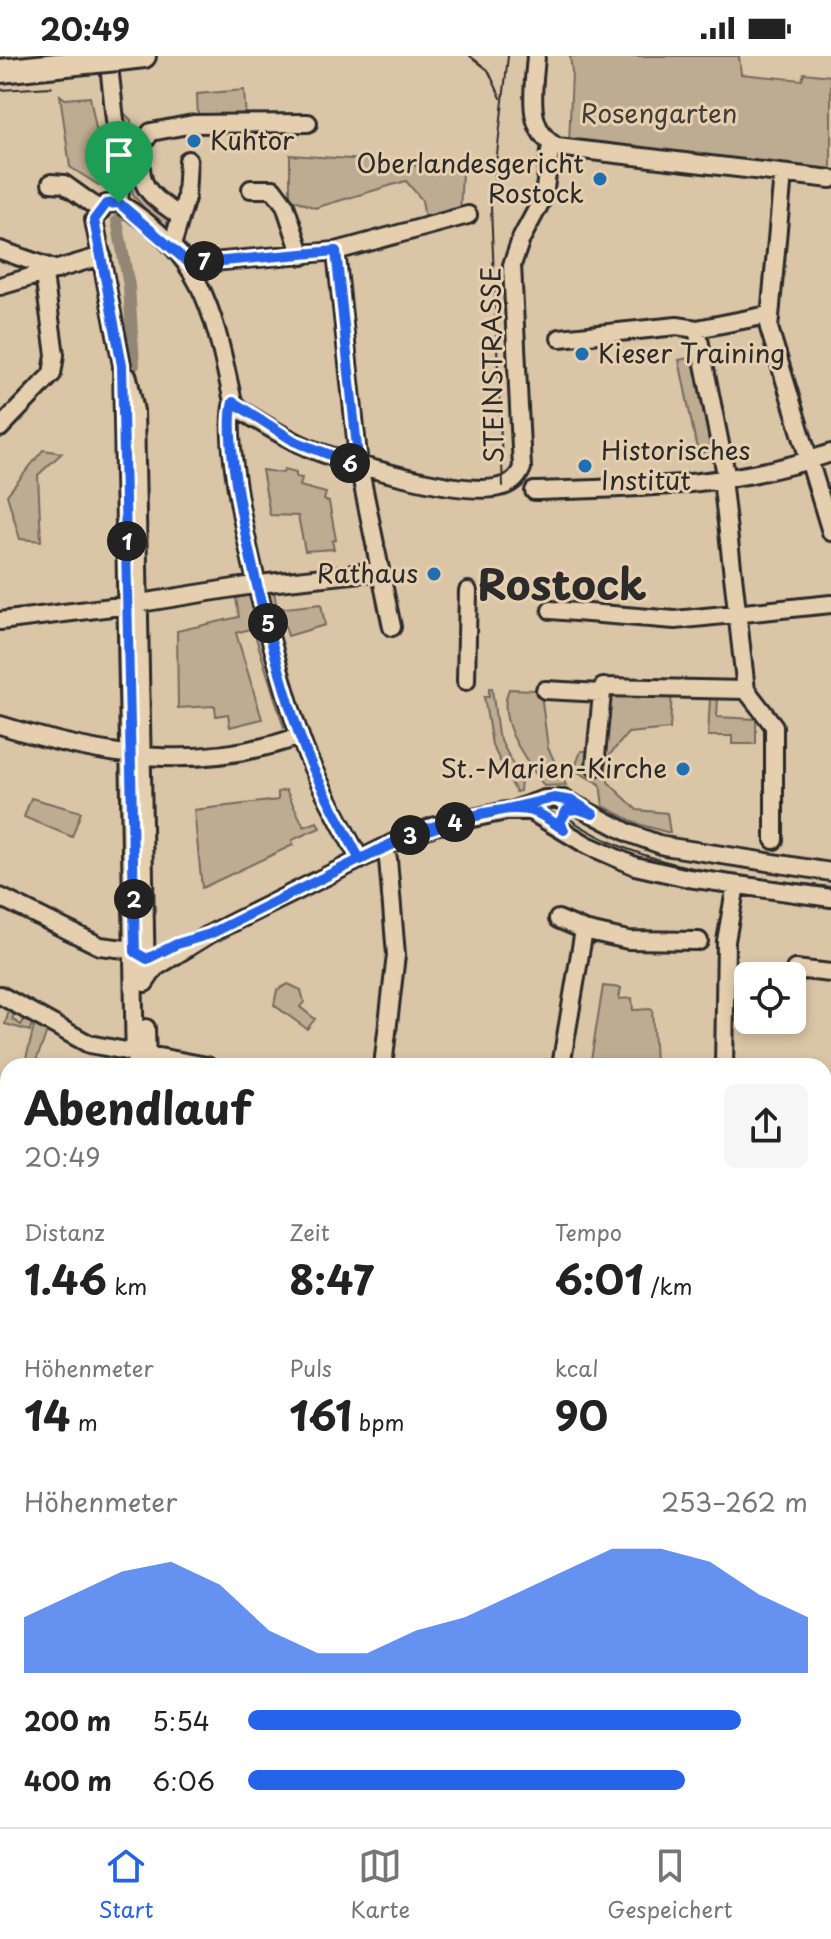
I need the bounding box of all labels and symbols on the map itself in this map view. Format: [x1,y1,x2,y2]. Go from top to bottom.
park label: Rosengarten [581,93,738,132]
place label: Kuhtor [210,120,295,159]
pin [85,121,153,203]
marker: Kuhtor [185,132,203,150]
place label: Oberlandesgericht Rostock [356,143,584,212]
marker: Oberlandesgericht Rostock [591,170,609,188]
pin: 7 [184,241,224,281]
street label: STEINSTRASSE [470,266,513,464]
place label: Kieser Training [598,333,785,372]
marker: Kieser Training [573,345,591,363]
place label: Historisches Institut [601,430,750,499]
pin: 6 [330,443,370,483]
marker: Historisches Institut [576,457,594,475]
pin: 1 [107,521,147,561]
district label: Rostock [477,551,647,614]
place label: Rathaus [317,553,418,592]
marker: Rathaus [425,565,443,583]
pin: 5 [248,603,288,643]
place label: St.-Marien-Kirche [441,748,667,787]
marker: St.-Marien-Kirche [674,760,692,778]
pin: 4 [435,802,475,842]
pin: 3 [390,815,430,855]
pin: 2 [114,879,154,919]

